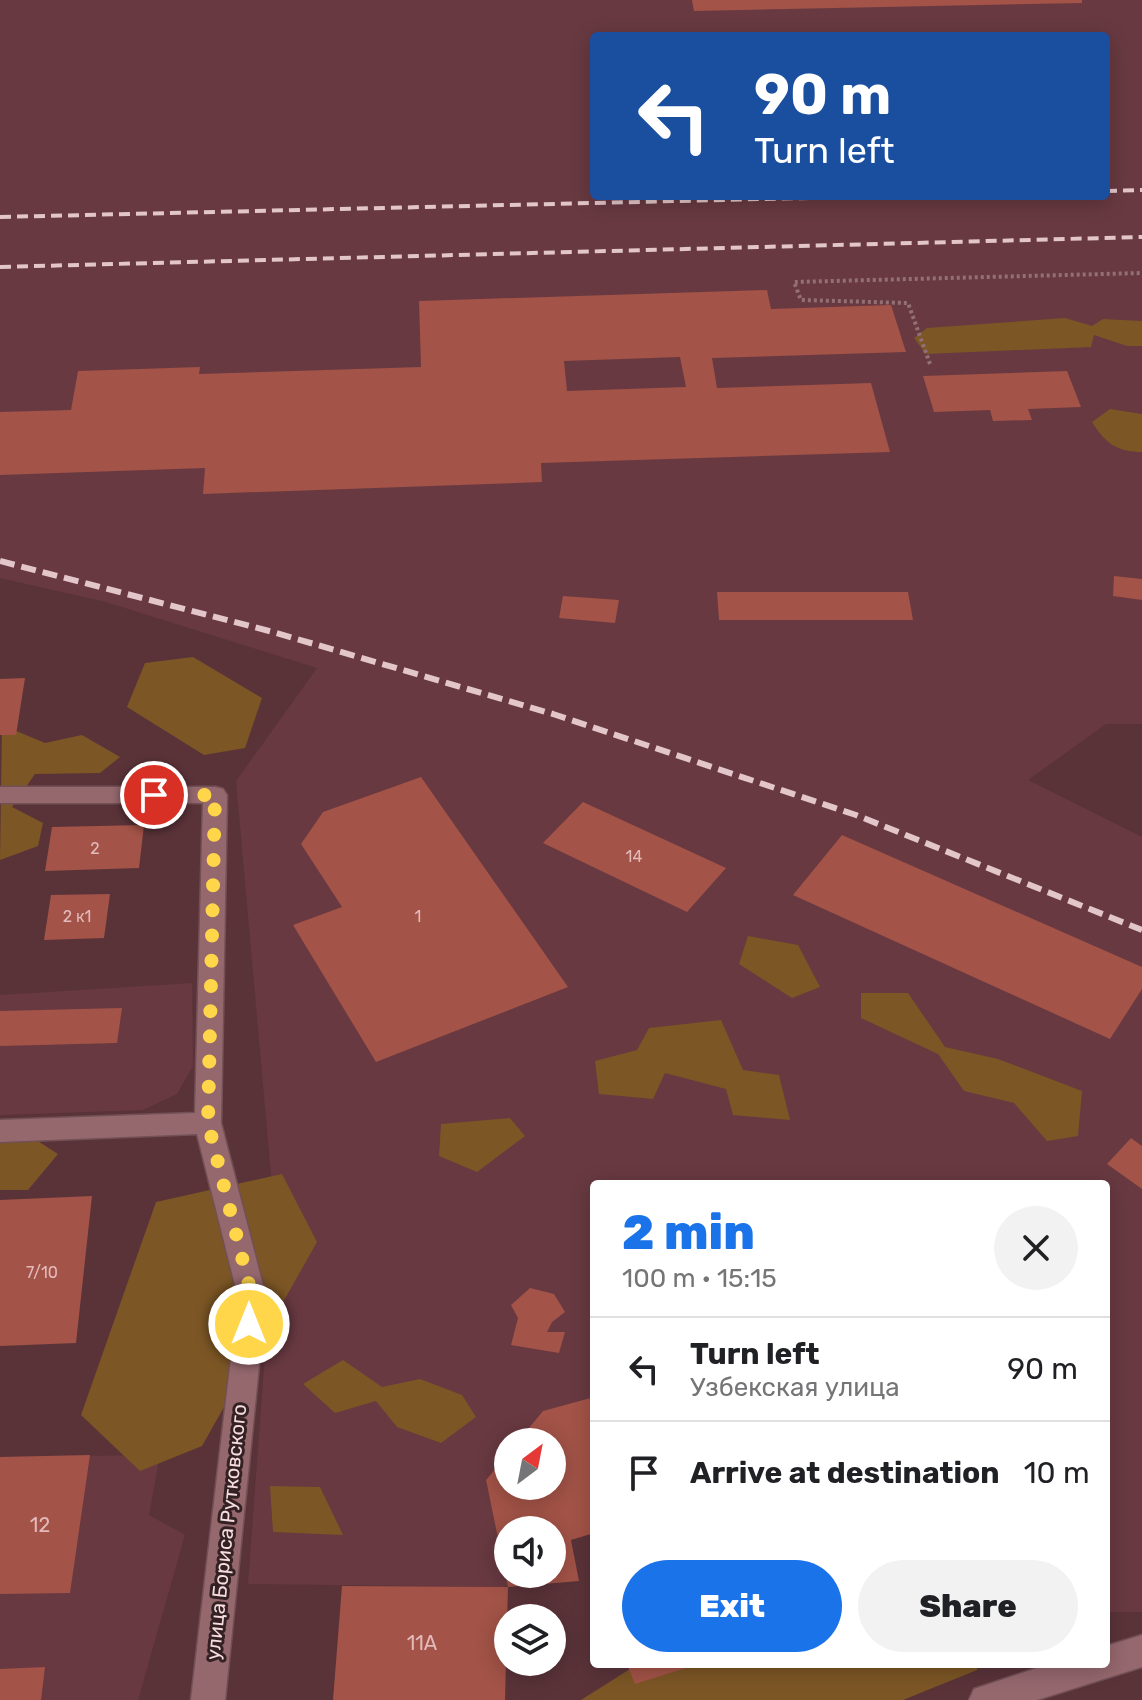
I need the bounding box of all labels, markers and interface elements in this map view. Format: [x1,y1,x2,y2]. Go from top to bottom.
text: 90 m [754,62,891,128]
icon: left [622,64,726,168]
text: Turn left [754,129,895,172]
pin [120,761,188,829]
icon: arrive [132,773,176,817]
house number: 2 [90,839,100,858]
house number: 14 [626,847,642,866]
house number: 2 к1 [63,907,91,926]
house number: 1 [415,907,421,926]
text: 2 min [622,1204,755,1261]
button: close [994,1206,1078,1290]
house number: 7/10 [26,1263,58,1282]
text: 100 m · 15:15 [622,1263,777,1294]
position arrow [207,1282,291,1366]
text: Turn left [690,1336,820,1372]
icon: left [622,1347,666,1391]
text: 90 m [1007,1351,1078,1387]
text: Узбекская улица [690,1372,900,1403]
street label: улица Бориса Рутковского [201,1403,251,1661]
north arrow [494,1428,566,1500]
map controls [494,1428,566,1676]
icon: arrive [622,1451,666,1495]
text: Arrive at destination [690,1455,1000,1491]
text: 10 m [1024,1455,1090,1491]
house number: 12 [30,1513,50,1537]
button: sound [494,1516,566,1588]
button: Exit [622,1560,842,1652]
button: Share [858,1560,1078,1652]
button: layers [494,1604,566,1676]
house number: 11А [407,1631,437,1655]

